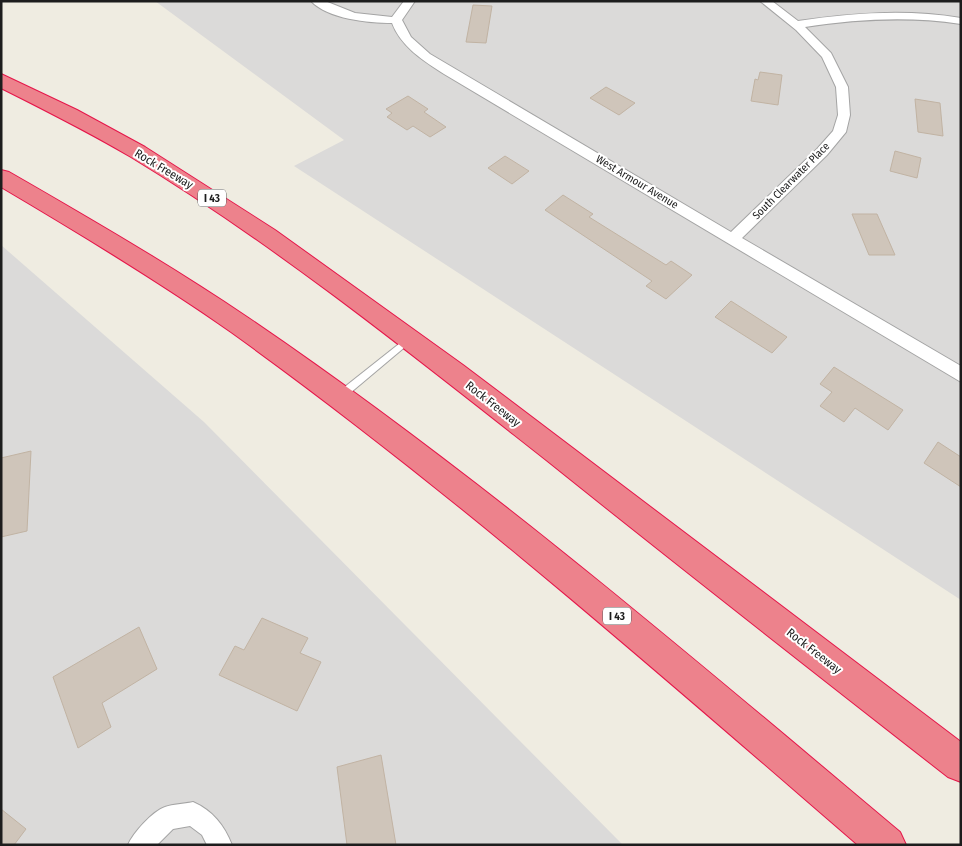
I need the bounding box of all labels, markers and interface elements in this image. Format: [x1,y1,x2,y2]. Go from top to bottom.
street label: South Clearwater Place [750,140,832,222]
street label: Rock Freeway [132,146,196,192]
street label: West Armour Avenue [594,152,680,212]
road number: I 43 [198,190,226,207]
street label: Rock Freeway [463,378,524,430]
road number: I 43 [603,608,631,624]
street label: Rock Freeway [784,625,845,677]

